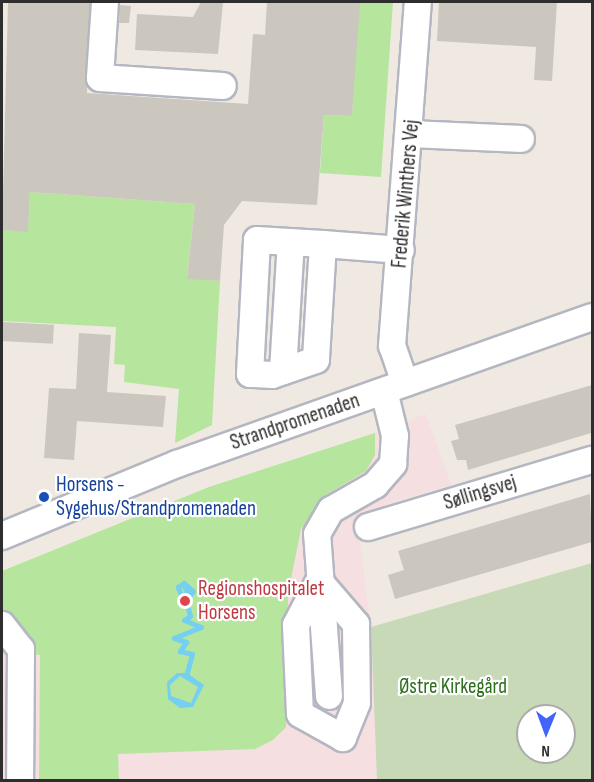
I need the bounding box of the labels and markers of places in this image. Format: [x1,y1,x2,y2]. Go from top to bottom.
place label: Horsens - Sygehus/Strandpromenaden [56,472,256,522]
marker: Horsens - Sygehus/Strandpromenaden [37,490,51,504]
place label: Regionshospitalet Horsens [198,576,324,626]
marker: Regionshospitalet Horsens [176,592,194,610]

